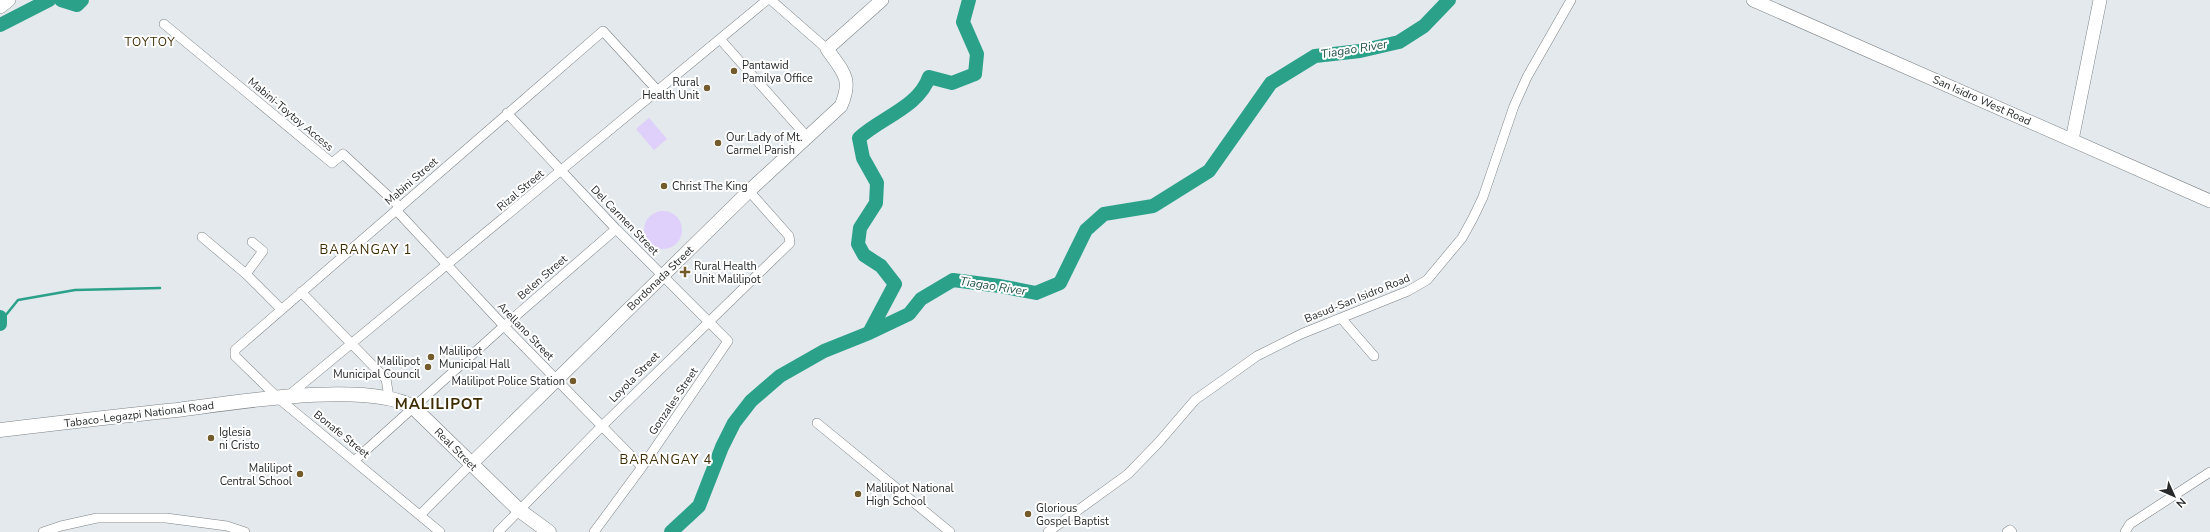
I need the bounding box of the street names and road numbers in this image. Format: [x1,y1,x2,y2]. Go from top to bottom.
street label: San Isidro West Road [1930,72,2033,129]
street label: Mabini-Toytoy Access [245,74,337,155]
street label: Mabini Street [382,154,441,209]
street label: Rizal Street [494,166,547,214]
street label: Del Carmen Street [587,182,662,259]
street label: Bordonada Street [624,243,697,314]
street label: Belen Street [514,251,571,303]
street label: Basud-San Isidro Road [1302,270,1412,327]
street label: Arellano Street [494,299,557,364]
street label: Loyola Street [606,349,663,406]
street label: Gonzales Street [645,364,702,438]
street label: Tabaco-Legazpi National Road [63,398,215,431]
street label: Bonafe Street [311,407,373,462]
street label: Real Street [431,425,481,474]

